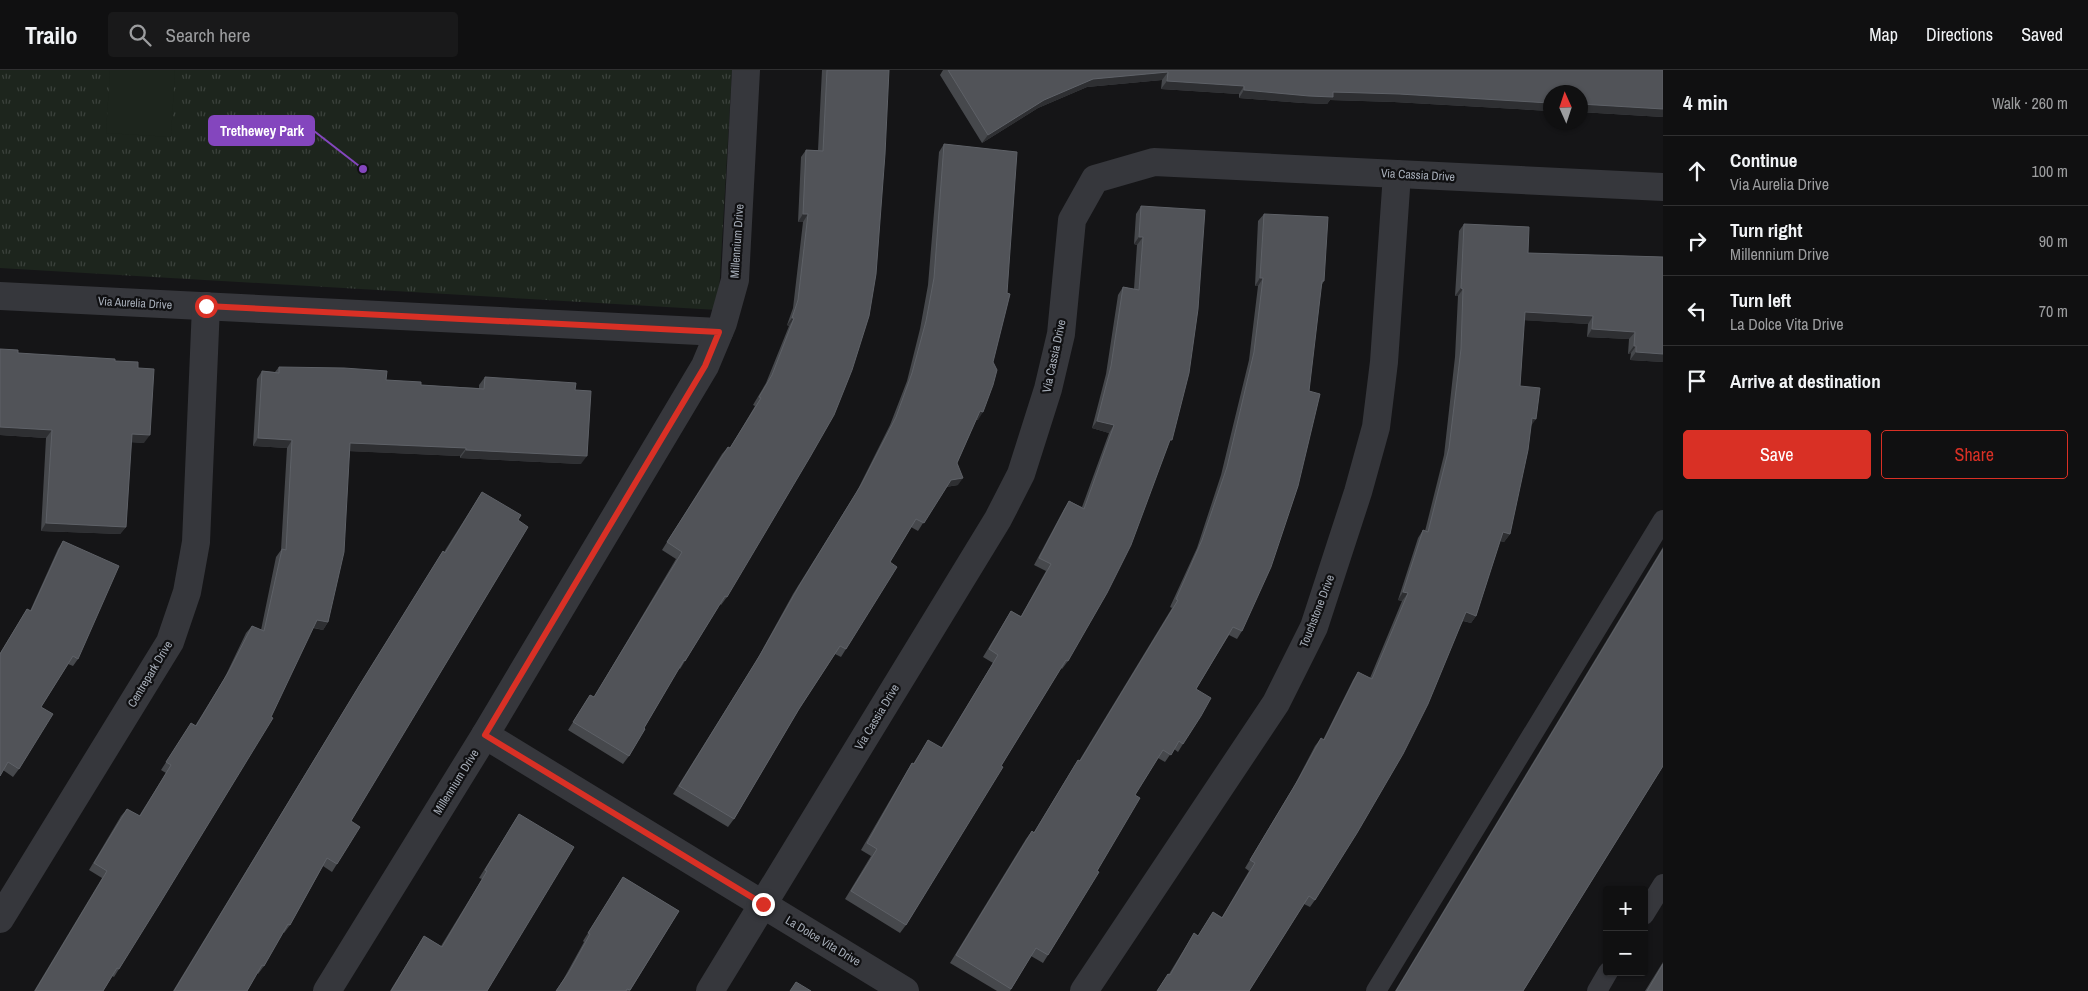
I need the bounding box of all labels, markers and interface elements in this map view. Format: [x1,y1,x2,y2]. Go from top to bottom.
search box [108,12,458,57]
text: Trailo [25,19,78,51]
icon: search [126,21,154,49]
text: Search here [166,22,250,48]
text: Map [1869,22,1898,47]
text: Directions [1926,22,1993,47]
text: Saved [2021,22,2063,47]
north arrow [1543,85,1588,130]
text: 4 min [1683,88,1728,117]
text: Walk · 260 m [1992,92,2068,114]
callout: Trethewey Park [209,116,314,145]
text: Trethewey Park [220,122,305,140]
text: Continue [1730,147,1798,173]
icon: ahead [1683,157,1711,185]
text: 100 m [2032,160,2068,182]
street label: Via Cassia Drive [1381,165,1455,185]
text: Via Aurelia Drive [1730,173,1829,195]
street label: Millennium Drive [726,203,748,279]
text: Turn right [1730,217,1802,243]
icon: right [1683,227,1711,255]
text: 90 m [2039,230,2068,252]
text: Millennium Drive [1730,243,1829,265]
text: Turn left [1730,287,1791,313]
street label: Via Aurelia Drive [98,293,172,313]
route start [195,295,218,318]
icon: left [1683,297,1711,325]
text: 70 m [2039,300,2068,322]
text: La Dolce Vita Drive [1730,313,1844,335]
street label: Via Cassia Drive [1038,318,1070,394]
icon: arrive [1683,367,1711,395]
text: Arrive at destination [1730,368,1881,394]
button: Save [1683,430,1871,479]
button: Share [1881,430,2068,479]
street label: Touchstone Drive [1296,572,1338,650]
street label: Centrepark Drive [124,638,176,710]
street label: Via Cassia Drive [851,681,903,753]
street label: Millennium Drive [430,746,482,818]
map controls [1603,886,1648,976]
button: + [1603,886,1648,931]
route end [752,893,775,916]
street label: La Dolce Vita Drive [782,912,864,970]
button: − [1603,931,1648,976]

